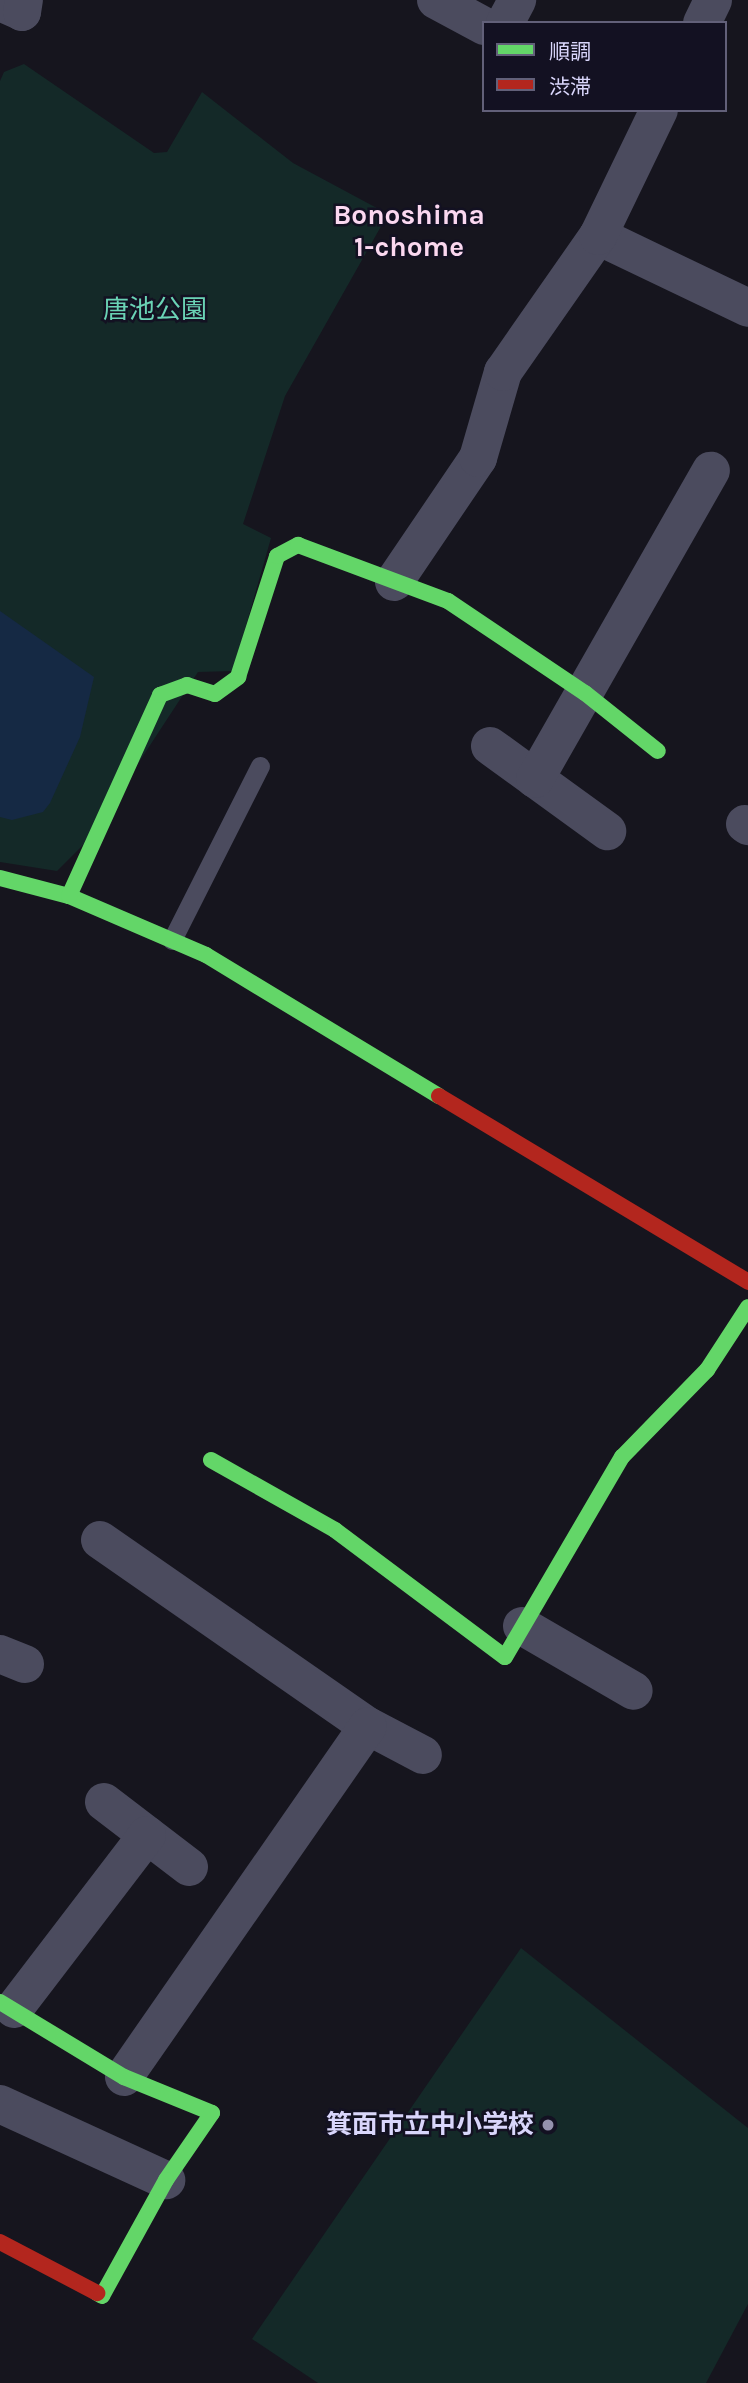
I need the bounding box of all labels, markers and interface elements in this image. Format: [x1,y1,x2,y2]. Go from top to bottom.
legend [482,21,727,112]
text: 順調 [549,40,591,64]
text: 渋滞 [549,75,591,99]
district label: Bonoshima 1-chome [333,198,485,264]
park label: 唐池公園 [103,294,207,326]
place label: 箕面市立中小学校 [326,2109,534,2141]
marker: 箕面市立中小学校 [540,2117,556,2133]

